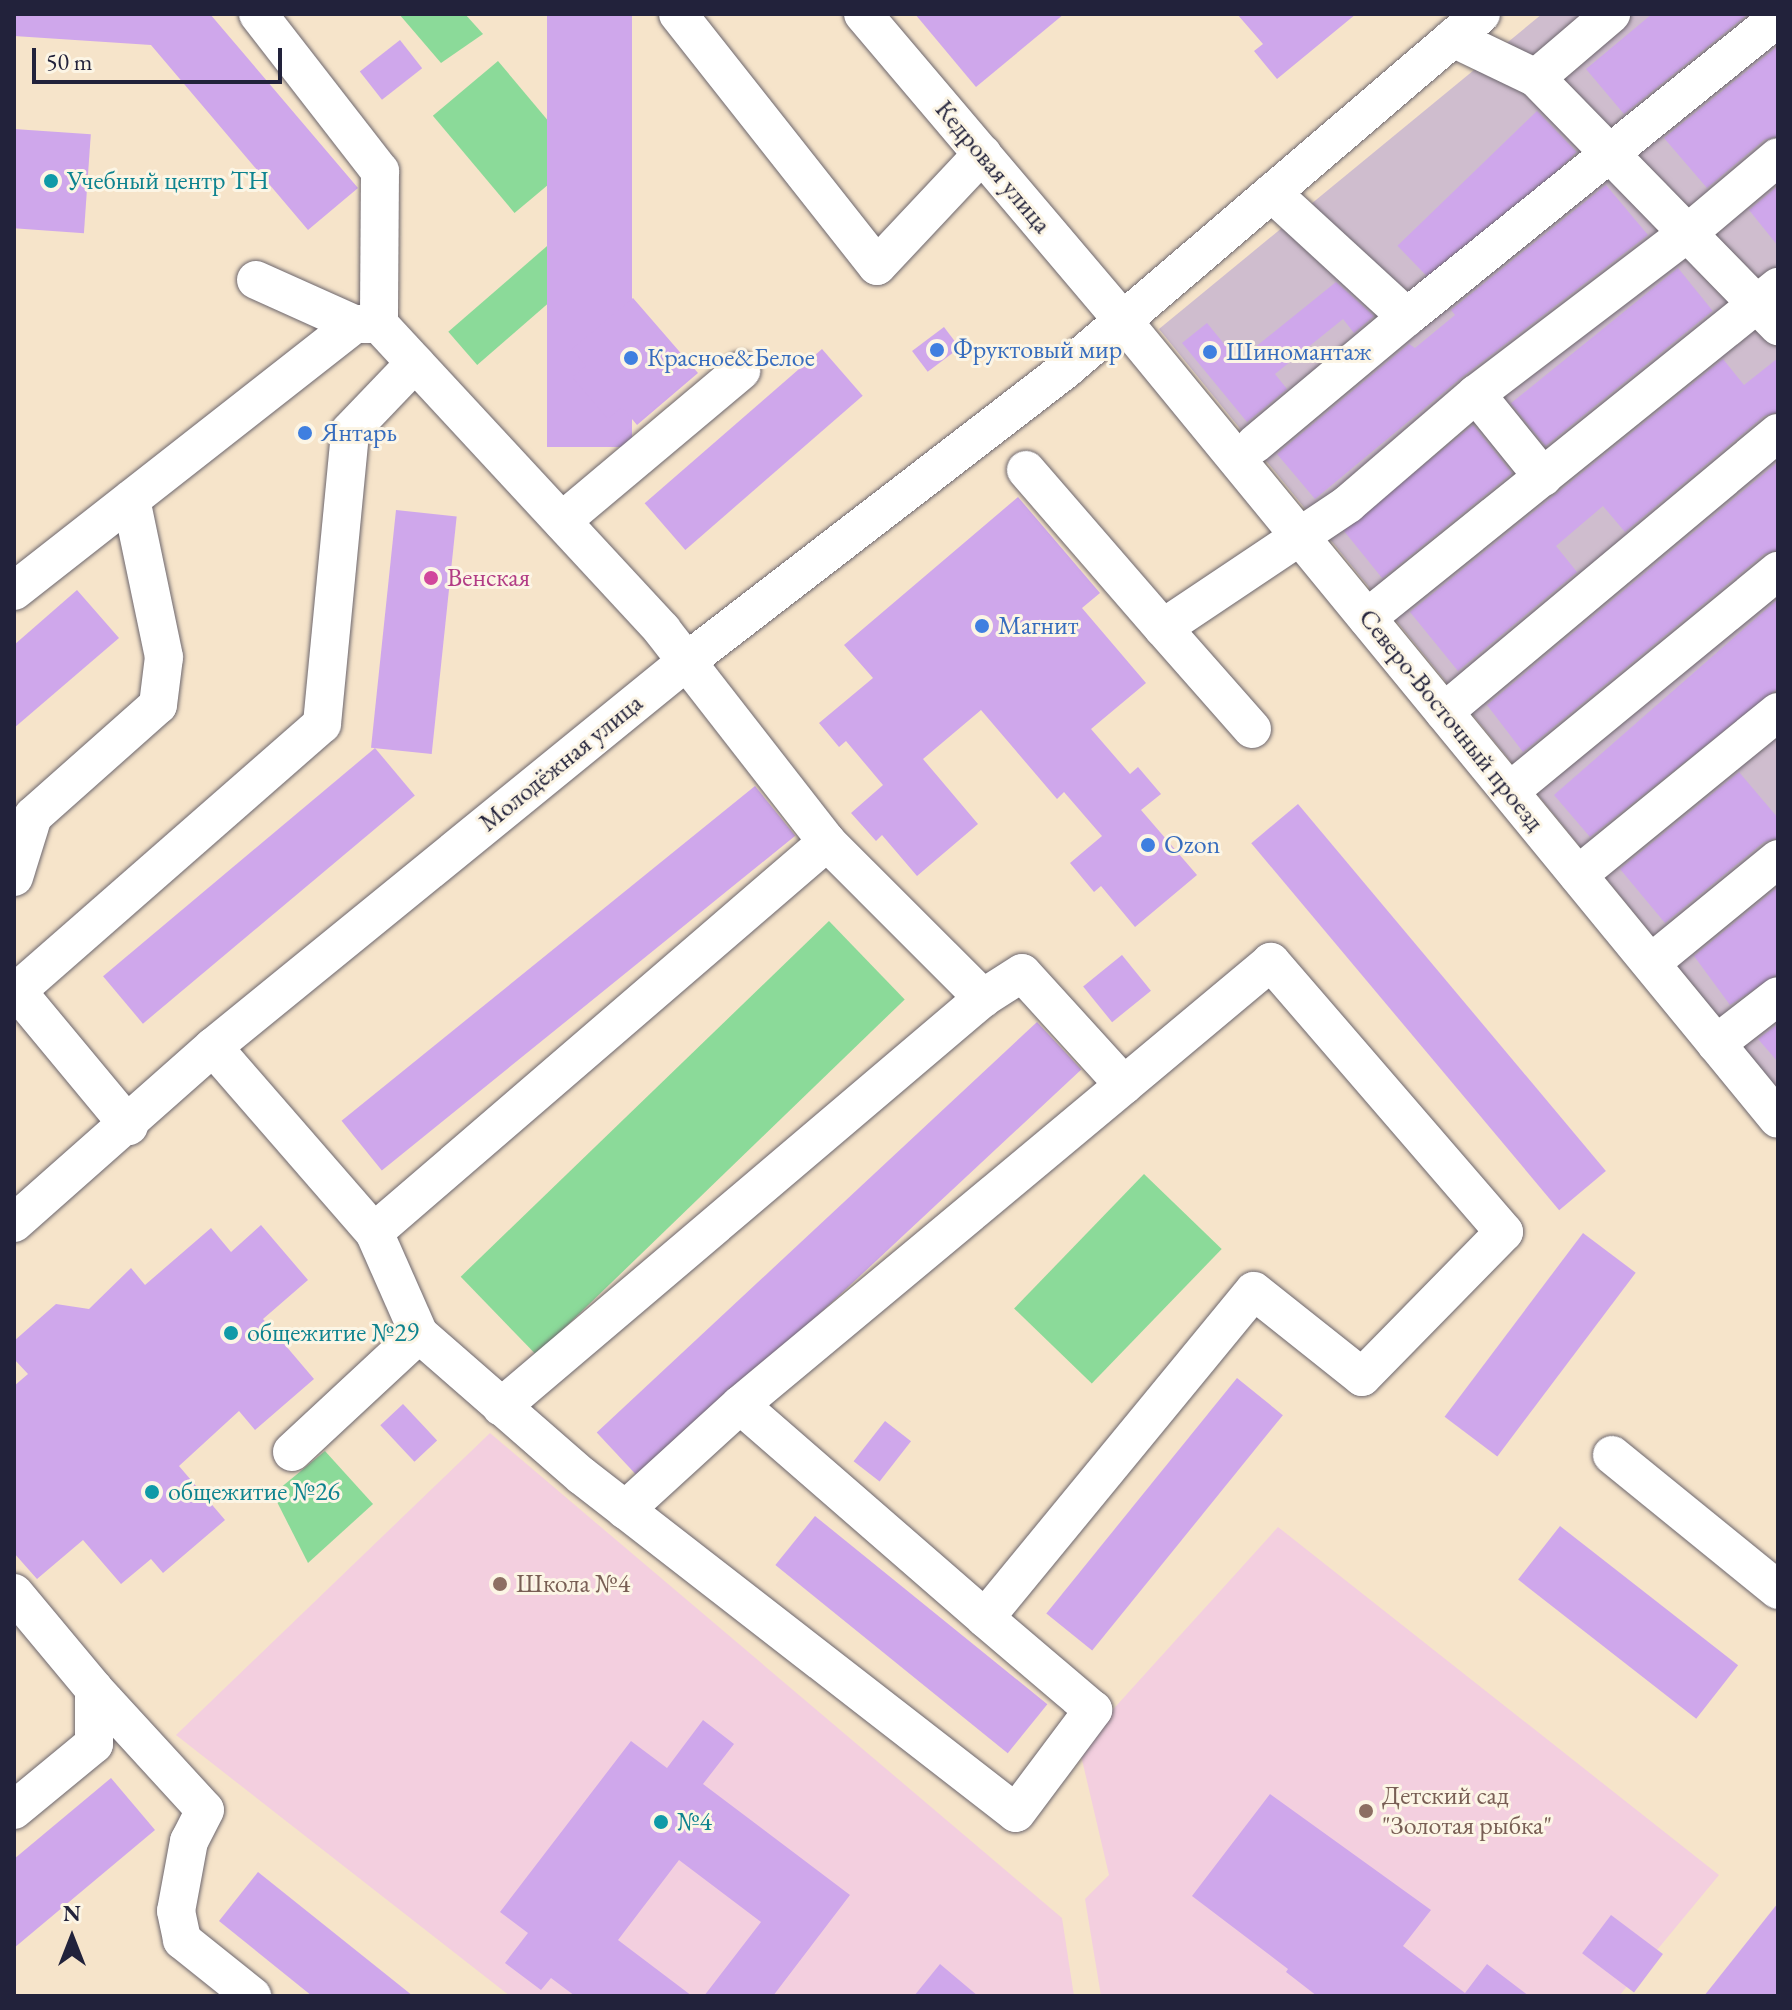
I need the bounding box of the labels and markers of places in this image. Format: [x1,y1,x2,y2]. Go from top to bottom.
place label: Учебный центр ТН [67,165,269,197]
marker: Учебный центр ТН [42,172,60,190]
place label: Фруктовый мир [953,334,1122,366]
place label: Шиномантаж [1226,336,1372,368]
marker: Фруктовый мир [928,341,946,359]
place label: Красное&Белое [647,342,815,374]
marker: Шиномантаж [1201,343,1219,361]
marker: Красное&Белое [622,349,640,367]
place label: Янтарь [321,417,397,449]
marker: Янтарь [296,424,314,442]
place label: Венская [447,562,530,594]
marker: Венская [422,569,440,587]
place label: Магнит [998,610,1078,642]
marker: Магнит [973,617,991,635]
place label: Ozon [1164,829,1220,861]
marker: Ozon [1139,836,1157,854]
place label: общежитие №29 [247,1317,419,1349]
marker: общежитие №29 [222,1324,240,1342]
place label: общежитие №26 [168,1476,340,1508]
marker: общежитие №26 [143,1483,161,1501]
place label: Школа №4 [516,1568,630,1600]
marker: Школа №4 [491,1575,509,1593]
place label: Детский сад "Золотая рыбка" [1382,1780,1552,1842]
marker: Детский сад "Золотая рыбка" [1357,1802,1375,1820]
place label: №4 [677,1806,712,1838]
marker: №4 [652,1813,670,1831]

